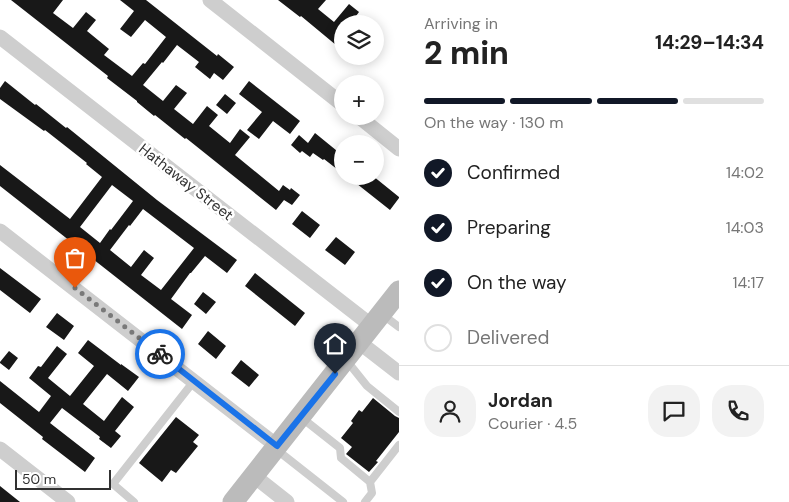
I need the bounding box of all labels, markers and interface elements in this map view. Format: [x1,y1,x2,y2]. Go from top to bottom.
text: Arriving in [424,13,498,34]
map controls [334,15,384,185]
button: layers [334,15,384,65]
text: 14:29–14:34 [655,30,764,55]
text: 2 min [424,32,509,74]
button: + [334,75,384,125]
text: On the way · 130 m [424,112,564,133]
button: − [334,135,384,185]
street label: Hathaway Street [135,139,237,225]
icon: check [424,159,452,187]
text: Confirmed [467,160,560,185]
text: 14:02 [726,162,764,183]
icon: check [424,214,452,242]
text: Preparing [467,215,551,240]
text: 14:03 [726,217,764,238]
pin [54,237,96,288]
icon: bag [61,244,89,272]
icon: check [424,269,452,297]
text: On the way [467,270,567,295]
text: 14:17 [733,272,764,293]
pin [314,323,356,374]
text: Delivered [467,325,549,350]
courier [135,329,185,379]
icon: home [321,330,349,358]
icon: bike [146,340,174,368]
button: person [424,385,476,437]
button: chat [648,385,700,437]
button: phone [712,385,764,437]
text: Jordan [488,388,553,413]
text: Courier · 4.5 [488,413,577,434]
scale bar [15,467,111,490]
text: 50 m [22,470,56,488]

